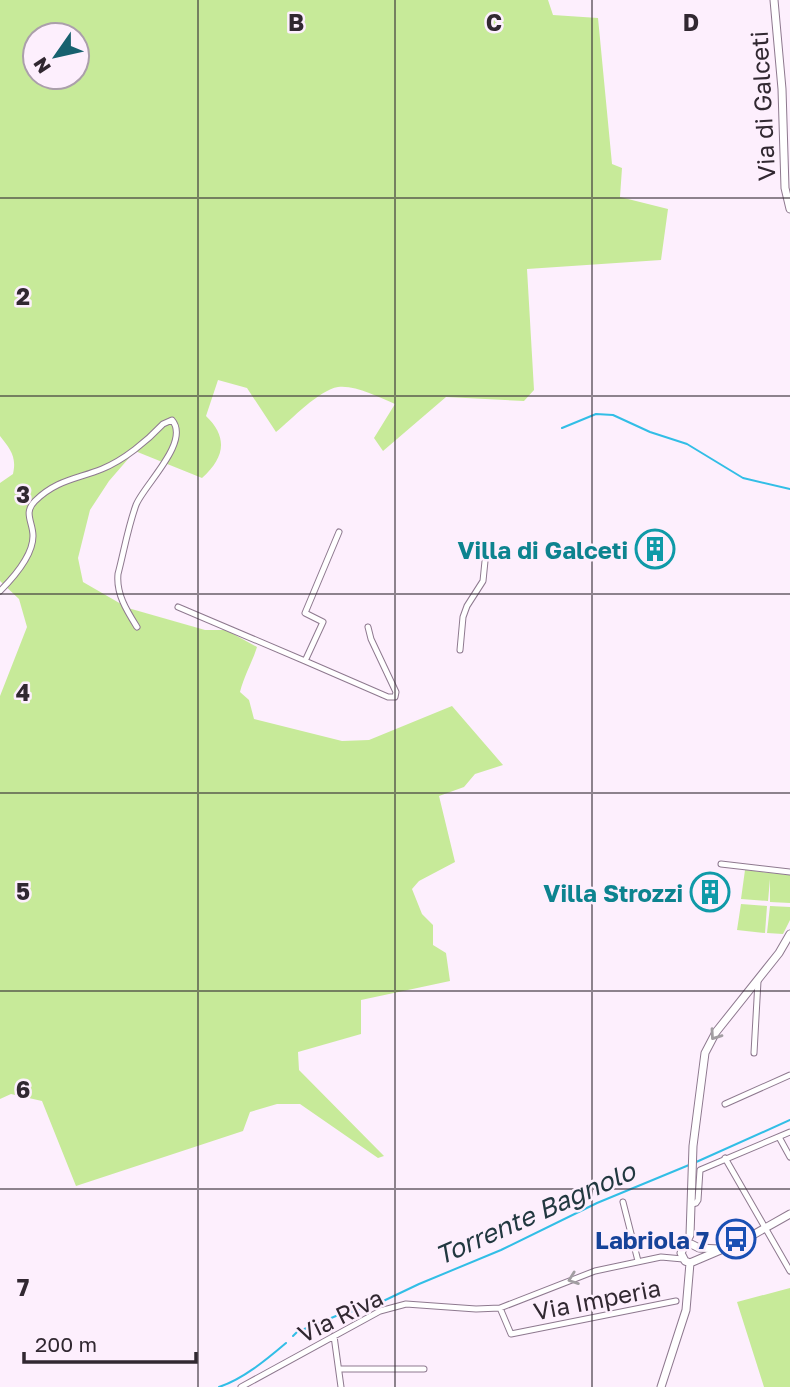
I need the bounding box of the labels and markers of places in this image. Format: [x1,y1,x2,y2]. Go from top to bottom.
building icon: Villa di Galceti [634,528,676,570]
place label: Villa di Galceti [458,535,628,564]
building icon: Villa Strozzi [689,871,731,913]
place label: Villa Strozzi [543,878,683,907]
bus stop icon: Labriola 7 [715,1218,757,1260]
place label: Labriola 7 [595,1225,709,1254]

